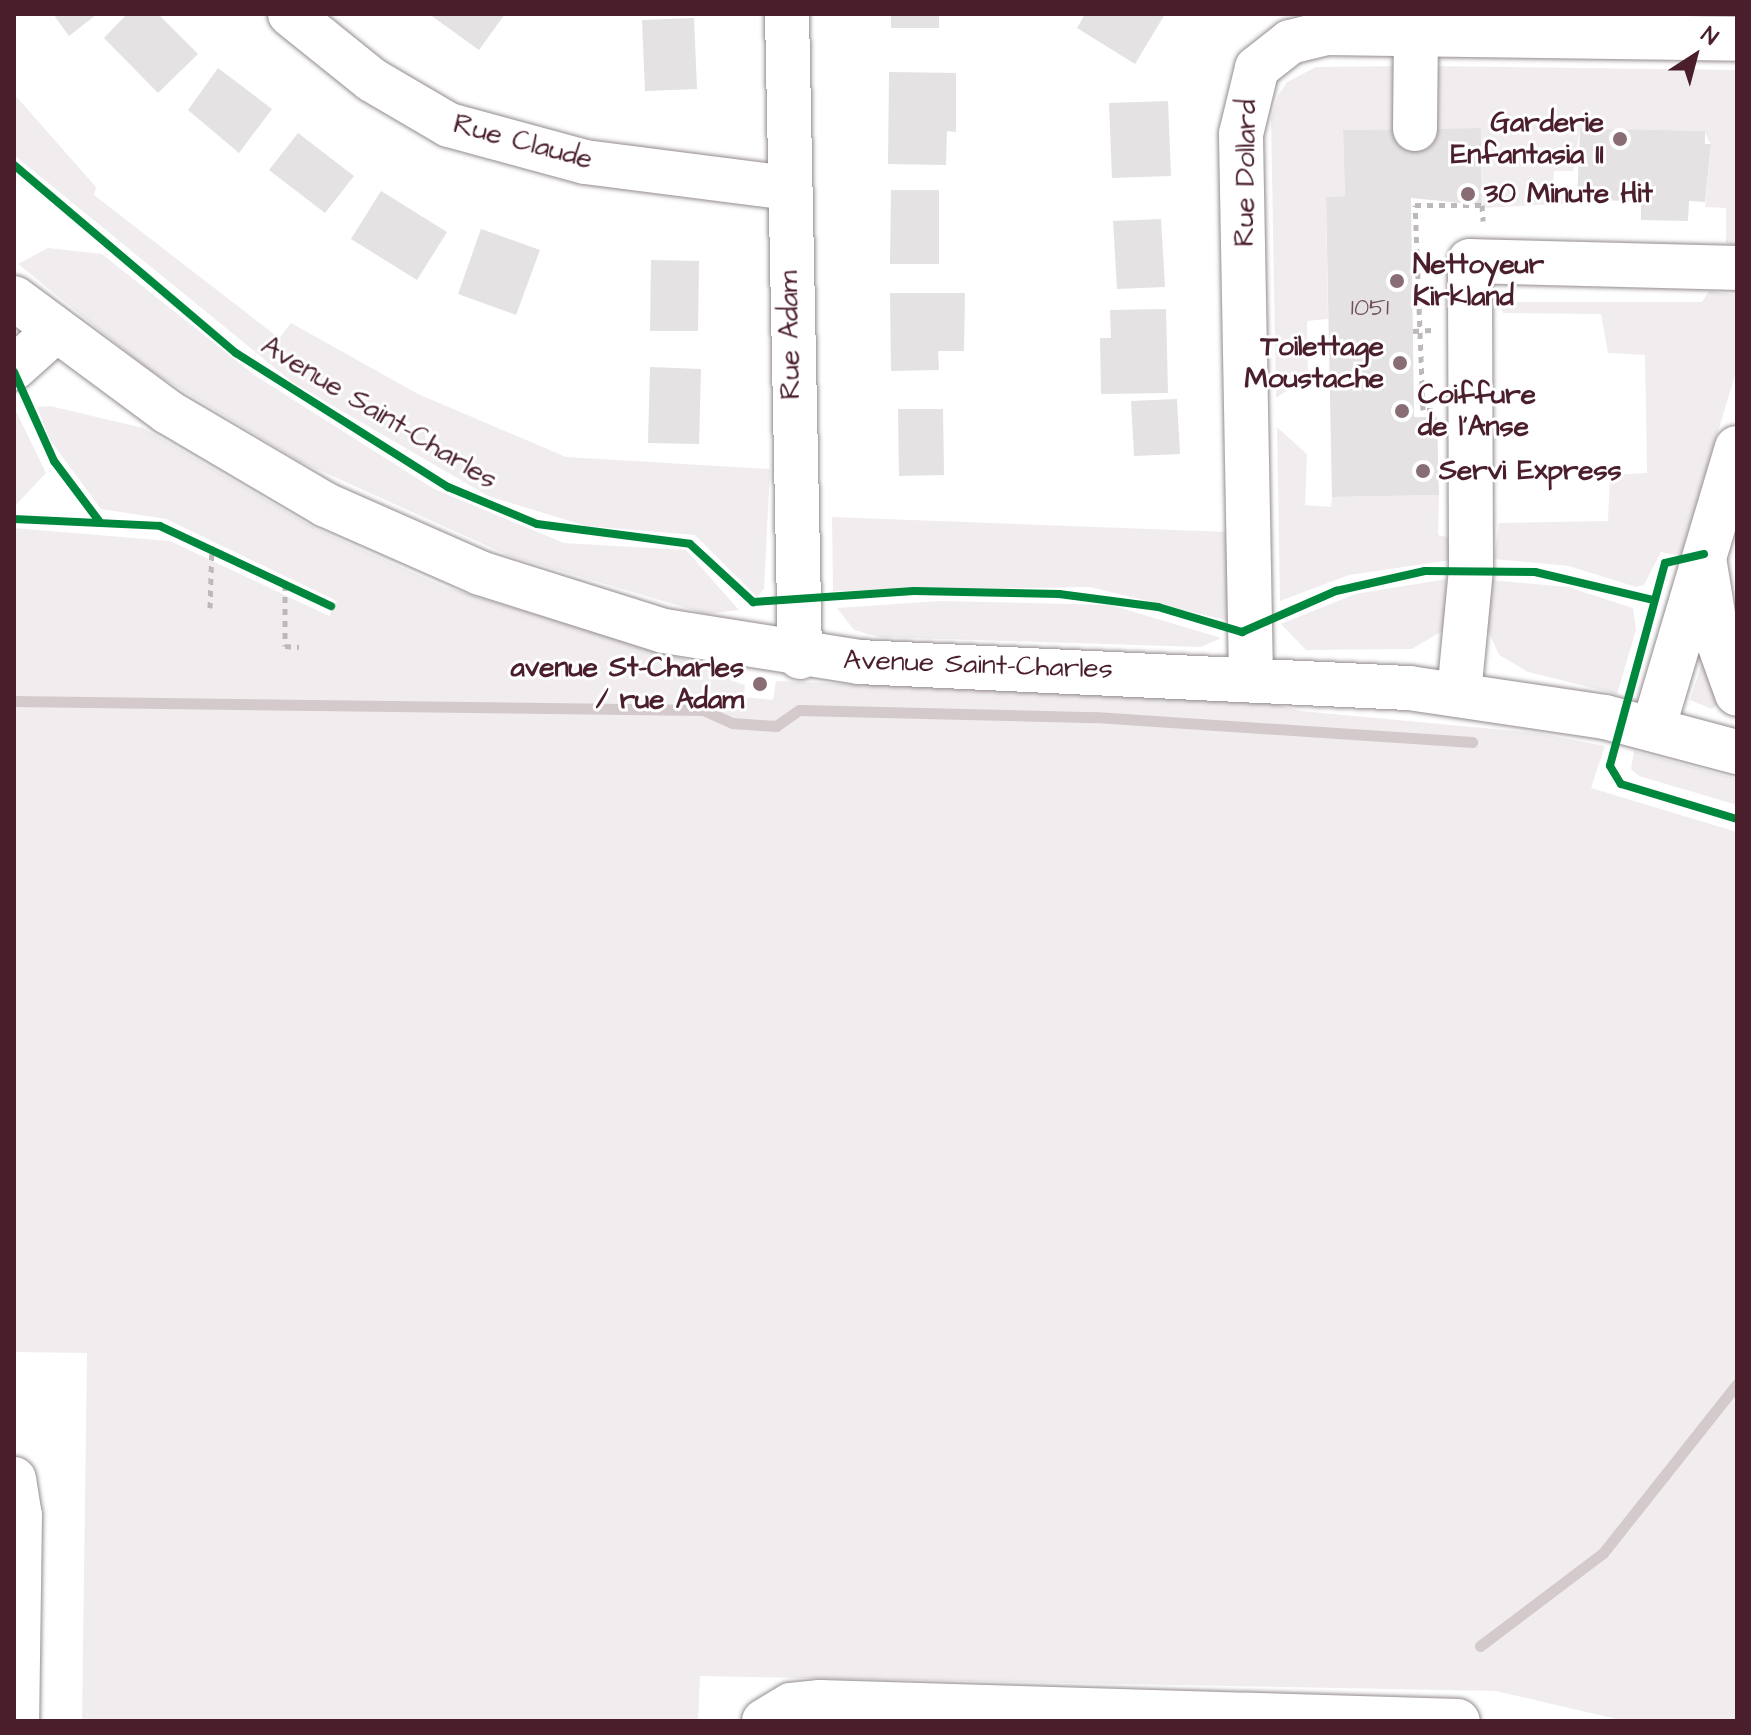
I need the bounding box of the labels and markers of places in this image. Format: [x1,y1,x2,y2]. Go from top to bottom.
place label: Garderie Enfantasia II [1451,106,1604,172]
marker: Garderie Enfantasia II [1611,130,1629,148]
place label: 30 Minute Hit [1484,177,1653,211]
marker: 30 Minute Hit [1459,185,1477,203]
place label: Nettoyeur Kirkland [1413,248,1544,314]
marker: Nettoyeur Kirkland [1388,272,1406,290]
place label: Toilettage Moustache [1245,330,1384,396]
marker: Toilettage Moustache [1391,354,1409,372]
place label: Coiffure de l'Anse [1418,378,1536,444]
marker: Coiffure de l'Anse [1393,402,1411,420]
place label: Servi Express [1439,454,1622,488]
marker: Servi Express [1414,462,1432,480]
place label: avenue St-Charles / rue Adam [511,651,744,717]
marker: avenue St-Charles / rue Adam [751,675,769,693]

